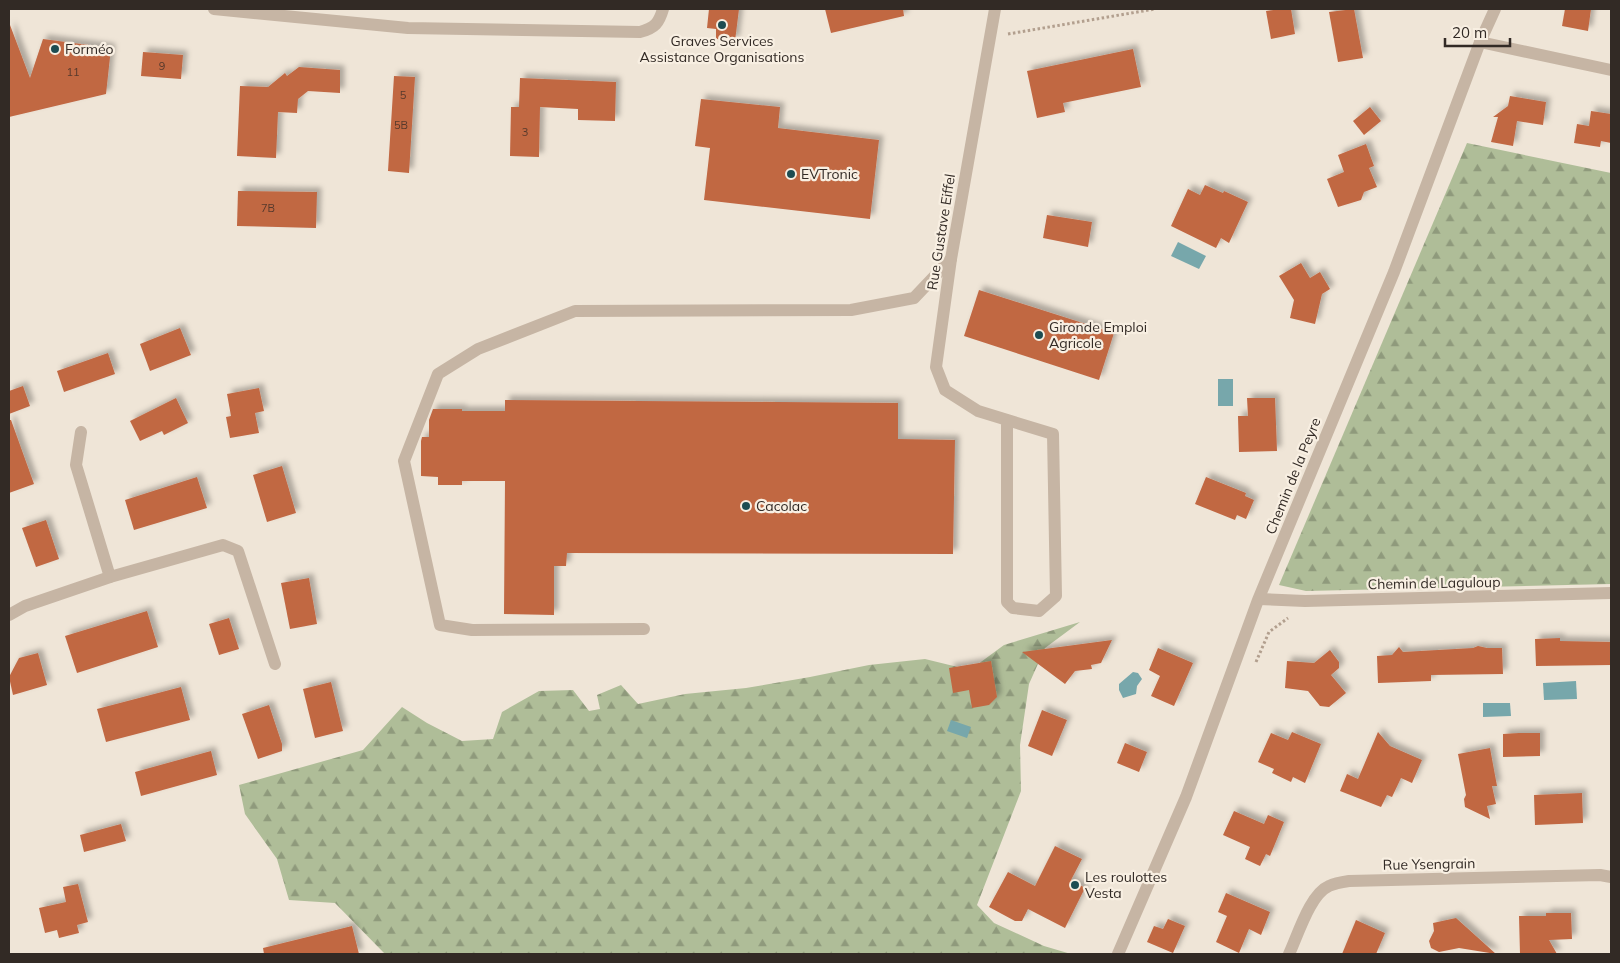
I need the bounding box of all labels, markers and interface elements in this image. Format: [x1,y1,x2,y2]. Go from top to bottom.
scale bar [1445,15,1510,47]
marker: Graves Services Assistance Organisations [716,19,728,31]
text: 20 m [1452,23,1487,42]
place label: Graves Services Assistance Organisations [640,32,804,66]
place label: Forméo [65,40,114,58]
marker: Forméo [49,43,61,55]
house number: 9 [159,59,165,73]
house number: 11 [66,65,80,79]
house number: 5 [400,88,407,102]
house number: 5B [394,118,408,132]
house number: 3 [522,125,528,139]
place label: EVTronic [801,165,858,183]
marker: EVTronic [785,168,797,180]
street label: Rue Gustave Eiffel [923,173,959,291]
house number: 7B [261,201,275,215]
place label: Gironde Emploi Agricole [1049,318,1147,352]
marker: Gironde Emploi Agricole [1033,329,1045,341]
street label: Chemin de la Peyre [1261,415,1325,537]
place label: Cacolac [756,497,807,515]
marker: Cacolac [740,500,752,512]
street label: Chemin de Laguloup [1367,573,1501,593]
street label: Rue Ysengrain [1383,854,1475,874]
place label: Les roulottes Vesta [1085,868,1167,902]
marker: Les roulottes Vesta [1069,879,1081,891]

